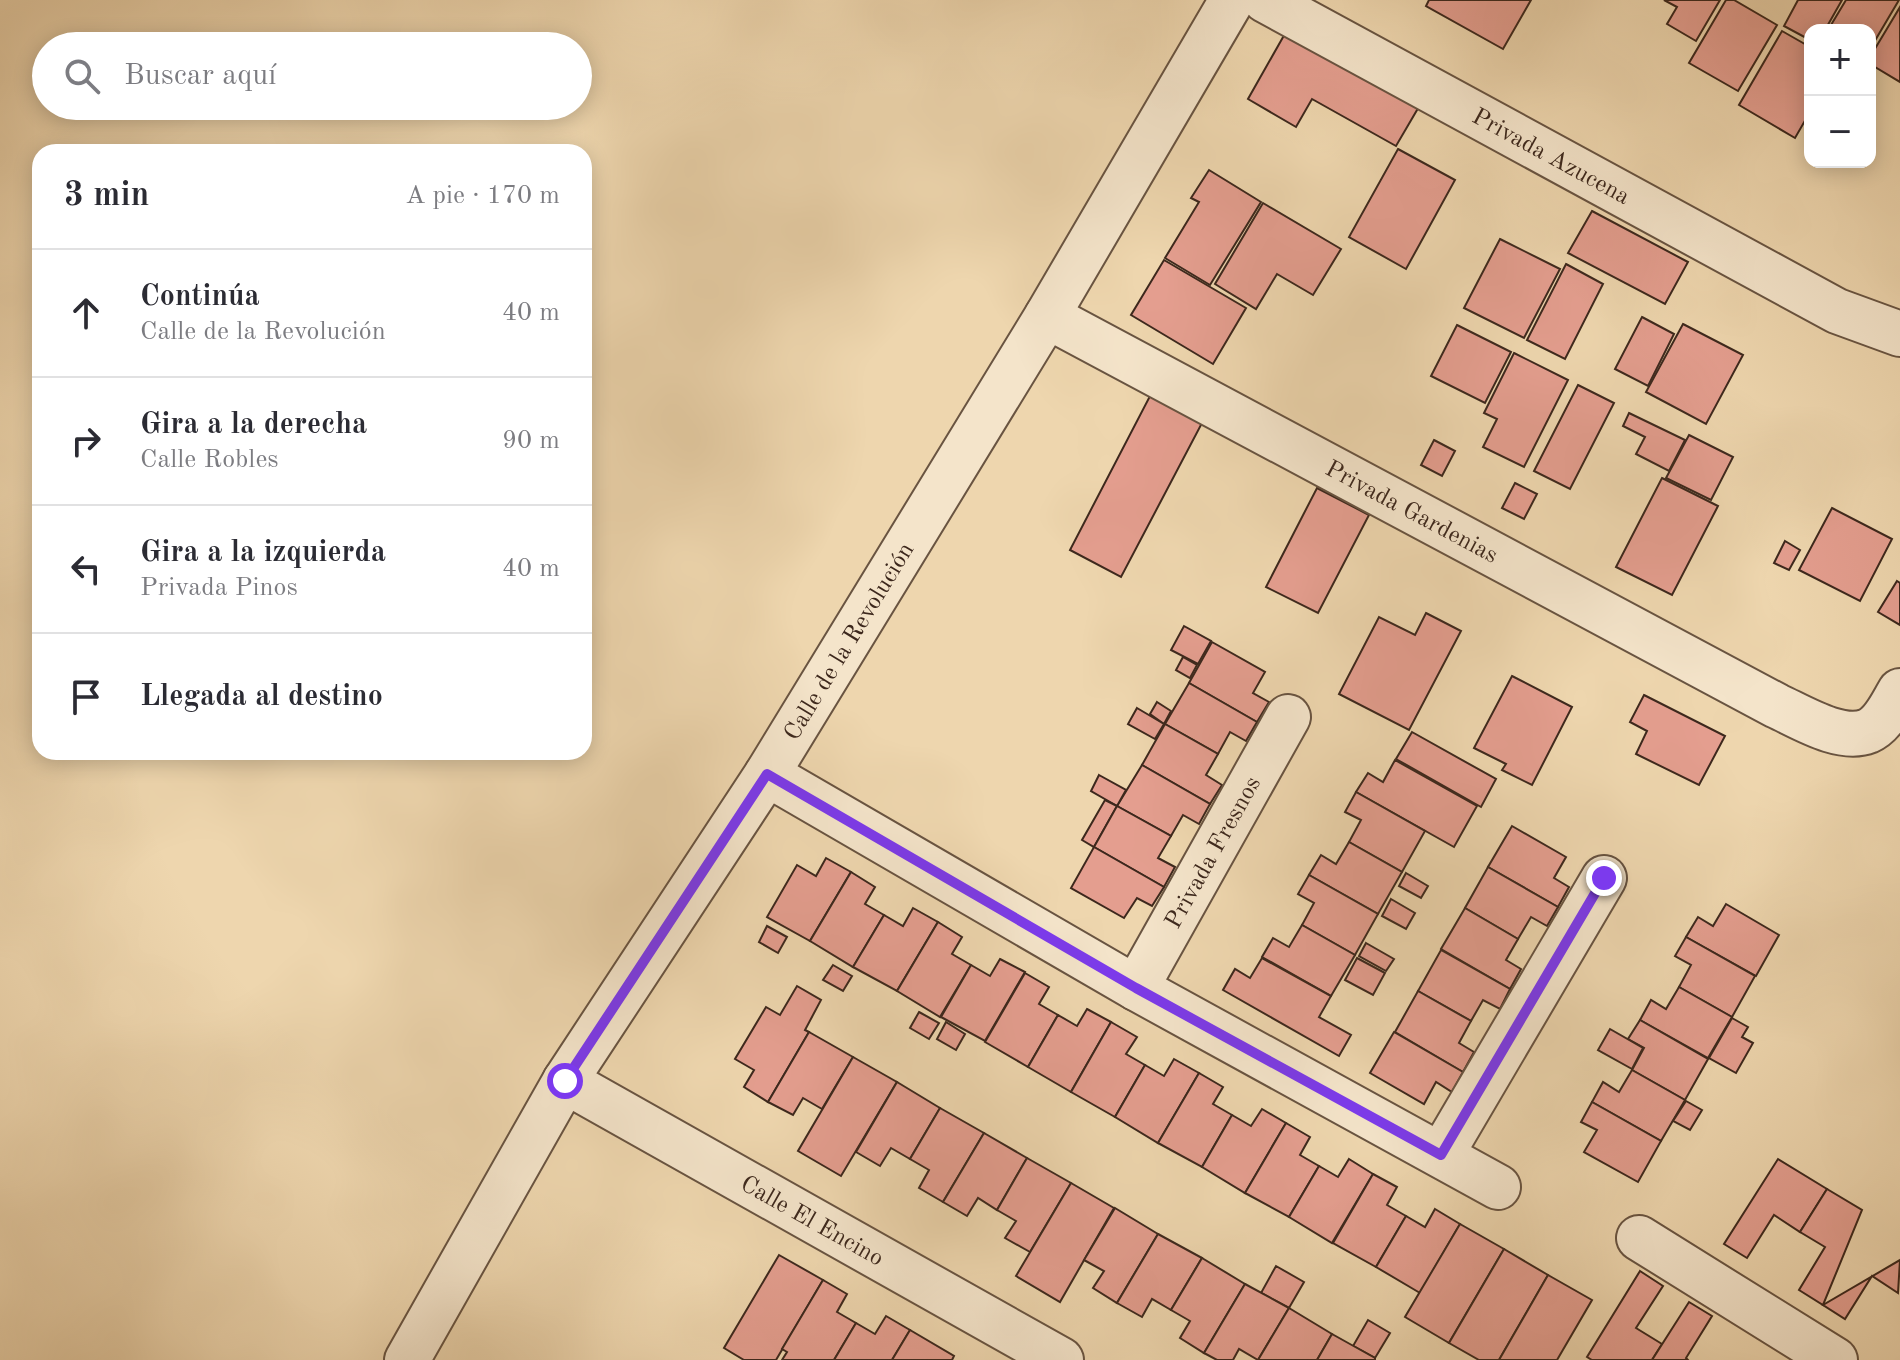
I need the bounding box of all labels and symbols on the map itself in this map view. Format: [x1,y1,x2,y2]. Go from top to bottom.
street label: Privada Azucena [1468,105,1633,210]
street label: Privada Gardenias [1321,457,1501,569]
street label: Calle de la Revolución [781,539,919,745]
street label: Privada Fresnos [1162,773,1266,933]
route end [1586,860,1622,896]
route start [547,1063,583,1099]
street label: Calle El Encino [736,1172,887,1272]

